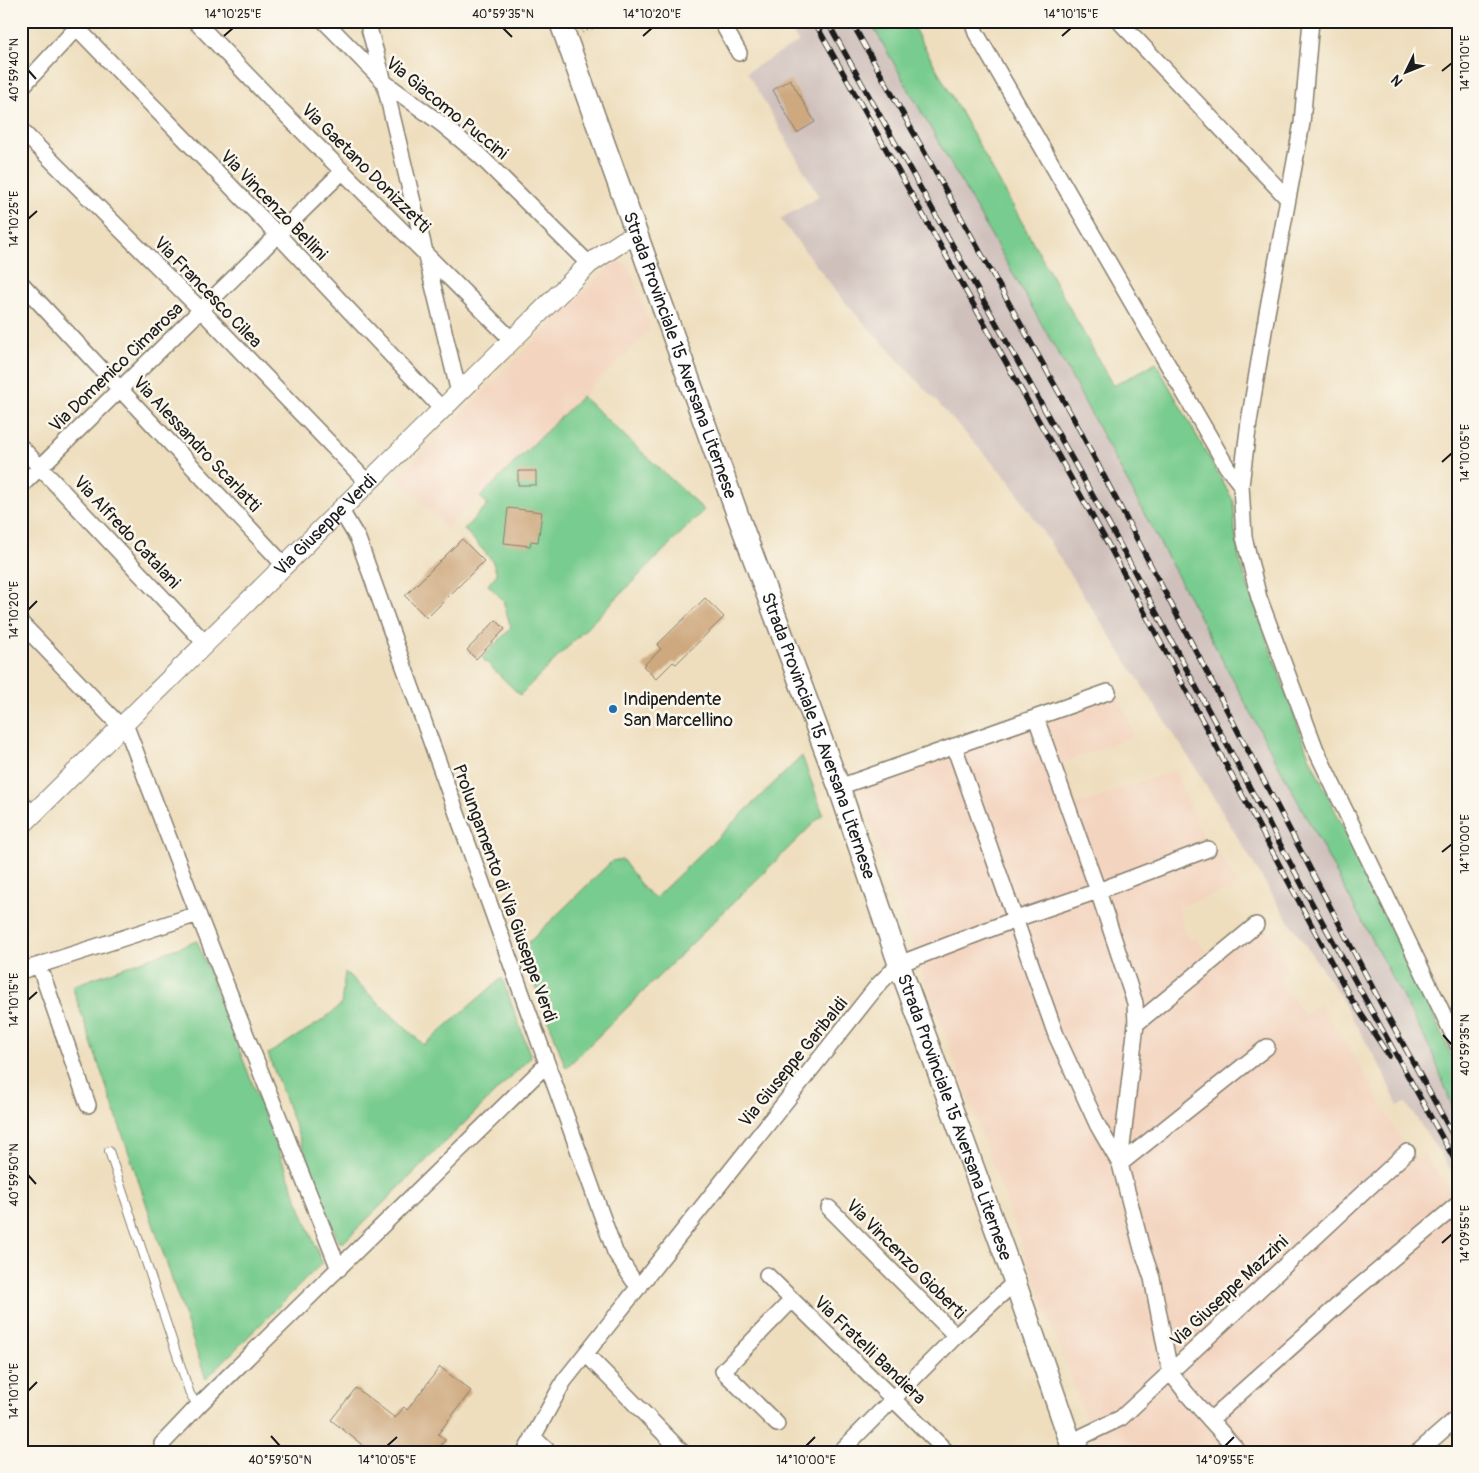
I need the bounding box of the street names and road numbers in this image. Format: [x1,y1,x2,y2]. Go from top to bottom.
street label: Via Giacomo Puccini [381,52,513,165]
street label: Via Gaetano Donizzetti [296,99,435,238]
street label: Via Vincenzo Bellini [215,145,332,266]
street label: Strada Provinciale 15 Aversana Liternese [618,209,742,502]
street label: Via Francesco Cilea [149,232,267,353]
street label: Via Domenico Cimarosa [44,297,188,437]
street label: Via Alessandro Scarlatti [128,371,266,517]
street label: Via Giuseppe Verdi [270,470,382,581]
street label: Via Alfredo Catalani [68,471,185,594]
street label: Strada Provinciale 15 Aversana Liternese [756,589,880,882]
street label: Prolungamento di Via Giuseppe Verdi [447,761,562,1025]
street label: Strada Provinciale 15 Aversana Liternese [892,971,1017,1264]
street label: Via Giuseppe Garibaldi [734,993,853,1132]
street label: Via Vincenzo Gioberti [841,1194,971,1324]
street label: Via Giuseppe Mazzini [1165,1231,1293,1352]
street label: Via Fratelli Bandiera [809,1291,931,1410]

